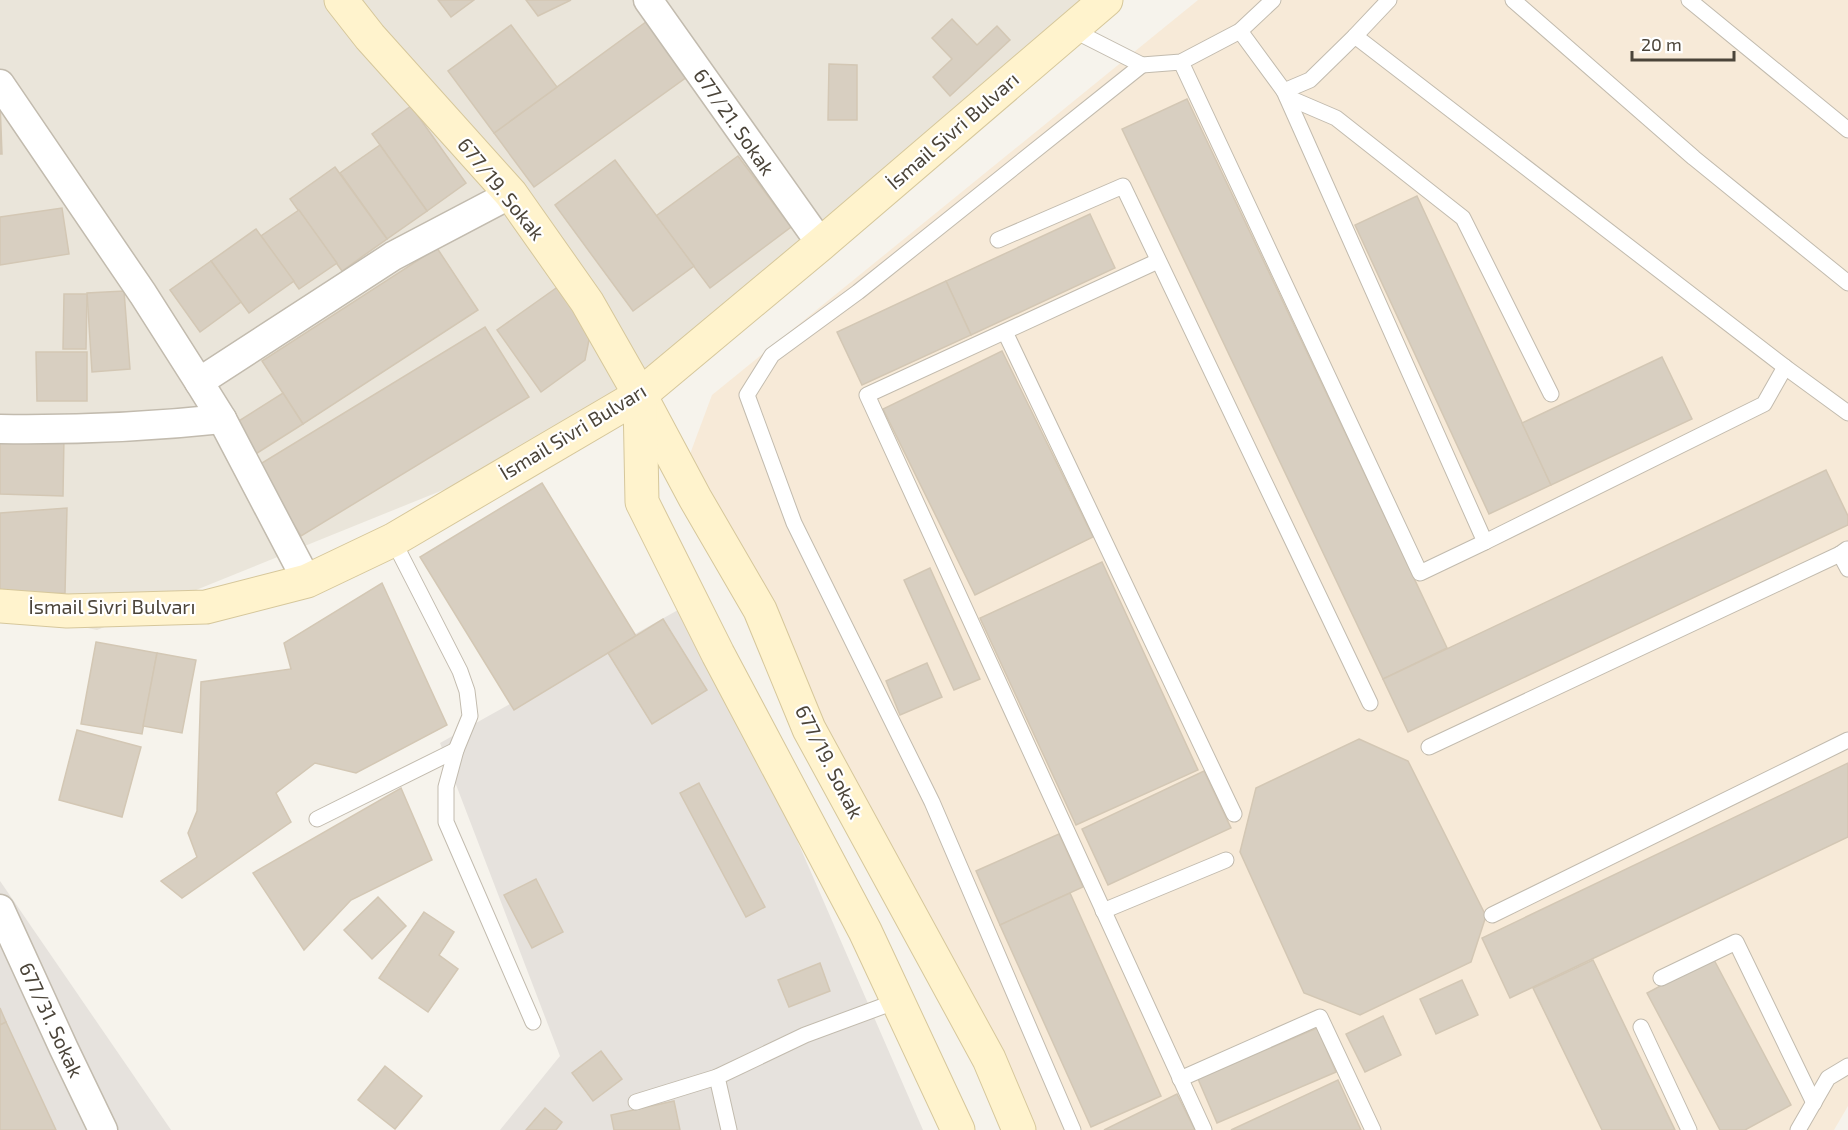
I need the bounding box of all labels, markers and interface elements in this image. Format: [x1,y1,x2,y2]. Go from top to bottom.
scale bar [1632,24,1734,62]
text: 20 m [1641,33,1682,55]
street label: 677/21. Sokak [689,64,780,179]
street label: İsmail Sivri Bulvarı [882,66,1023,194]
street label: 677/19. Sokak [453,132,550,244]
street label: İsmail Sivri Bulvarı [495,378,650,484]
street label: İsmail Sivri Bulvarı [29,594,195,618]
street label: 677/19. Sokak [791,701,869,823]
street label: 677/31. Sokak [15,958,89,1081]

